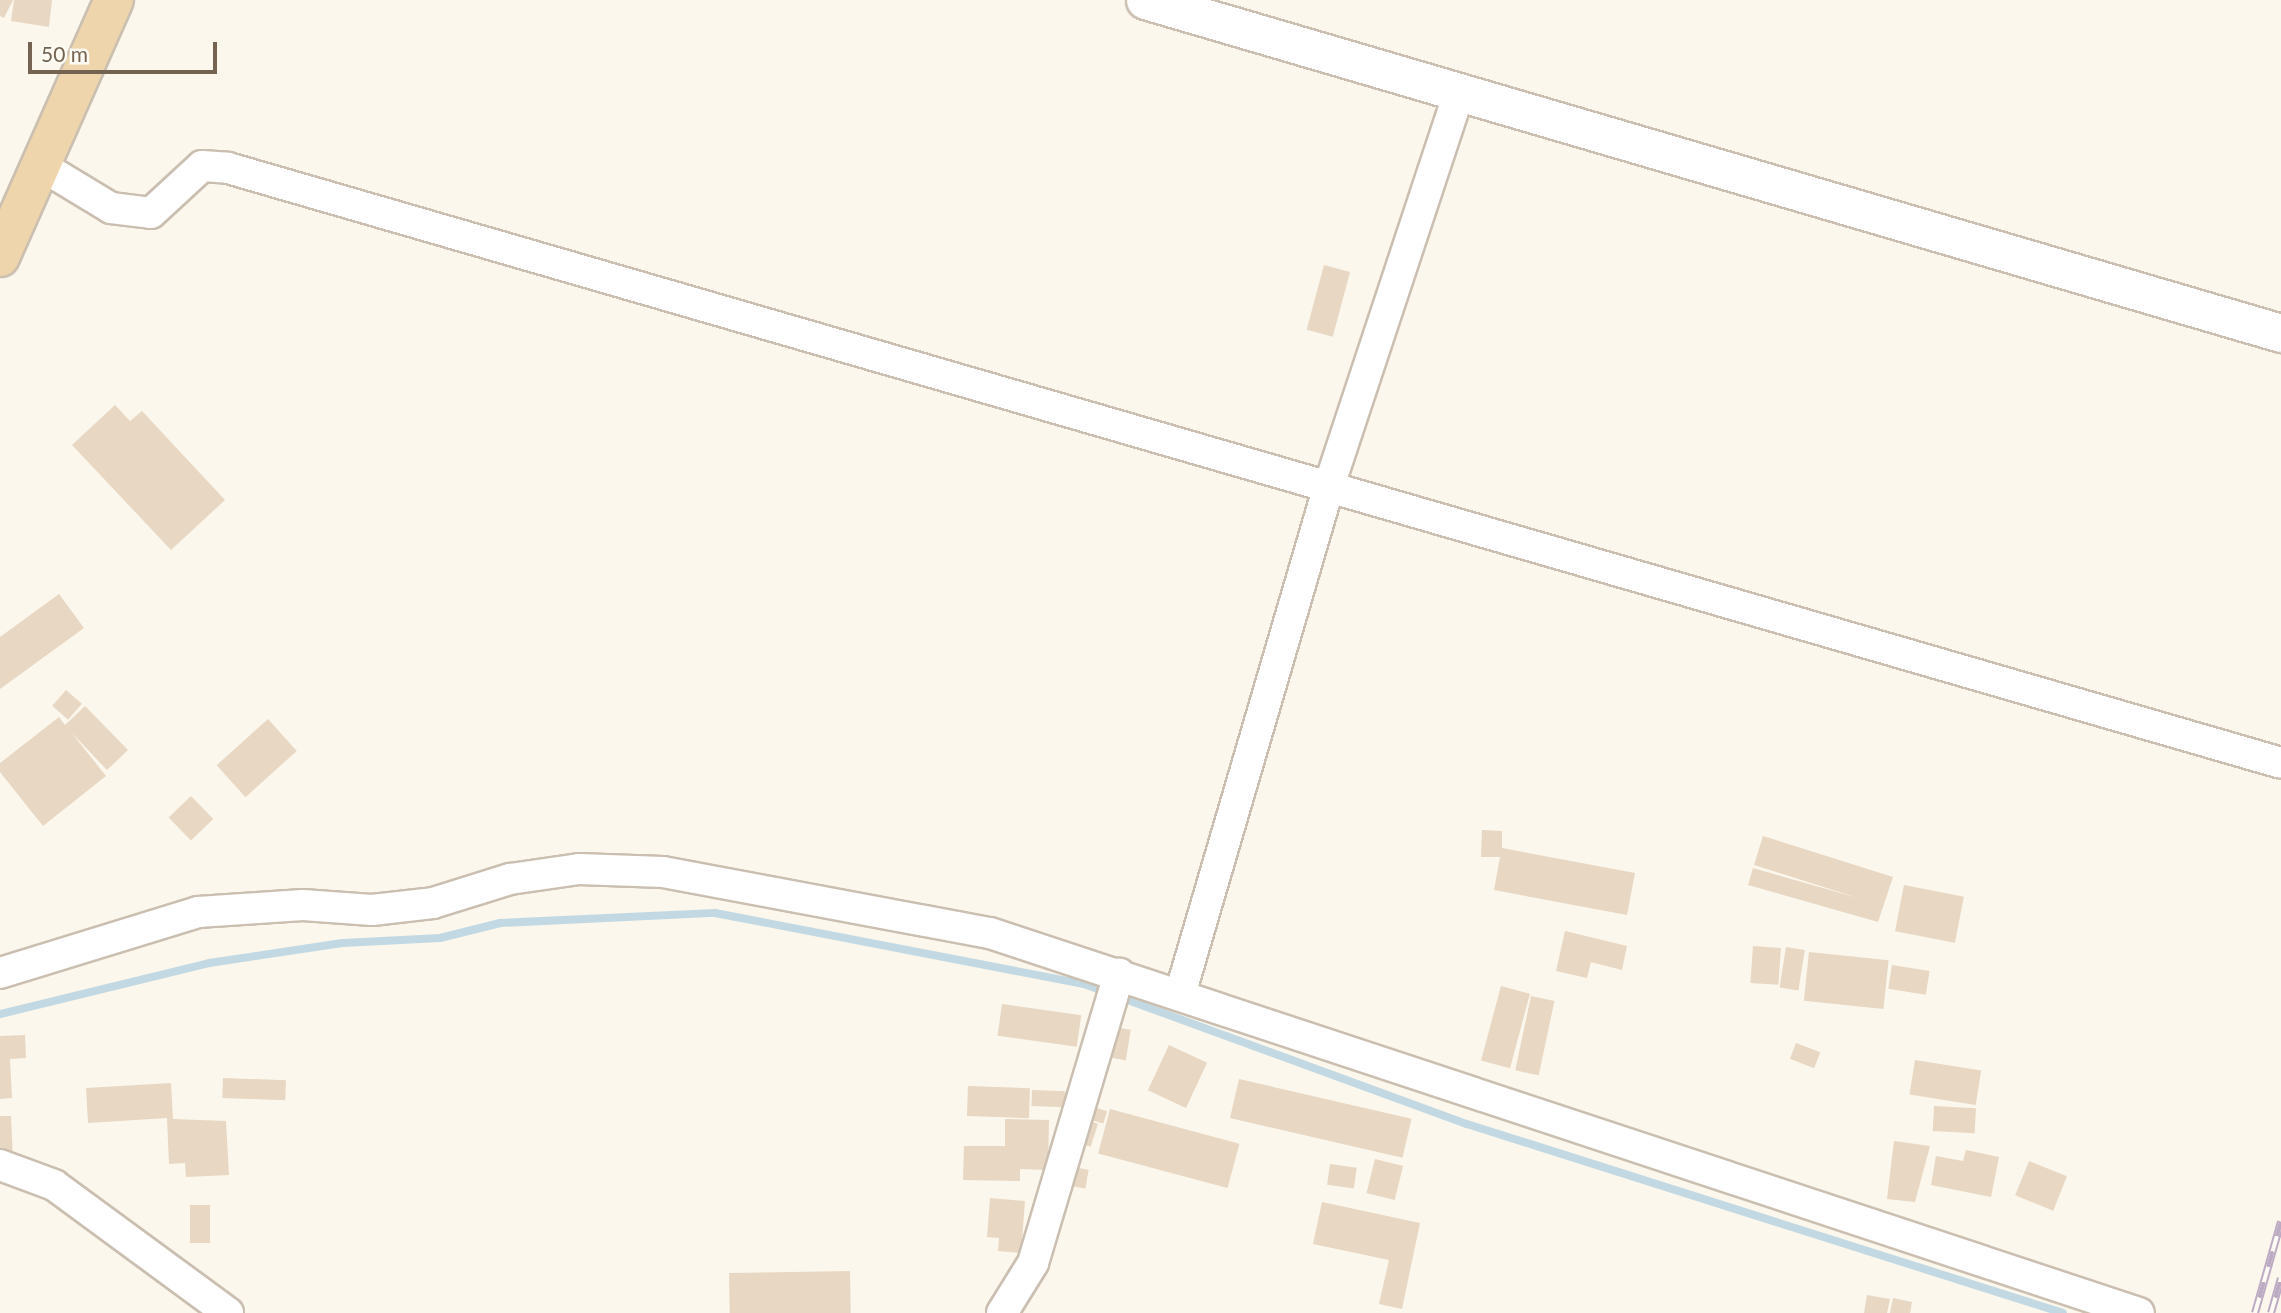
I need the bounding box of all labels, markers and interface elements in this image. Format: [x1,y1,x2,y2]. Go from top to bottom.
scale bar [32,28,220,72]
text: 50 m [41,41,88,66]

